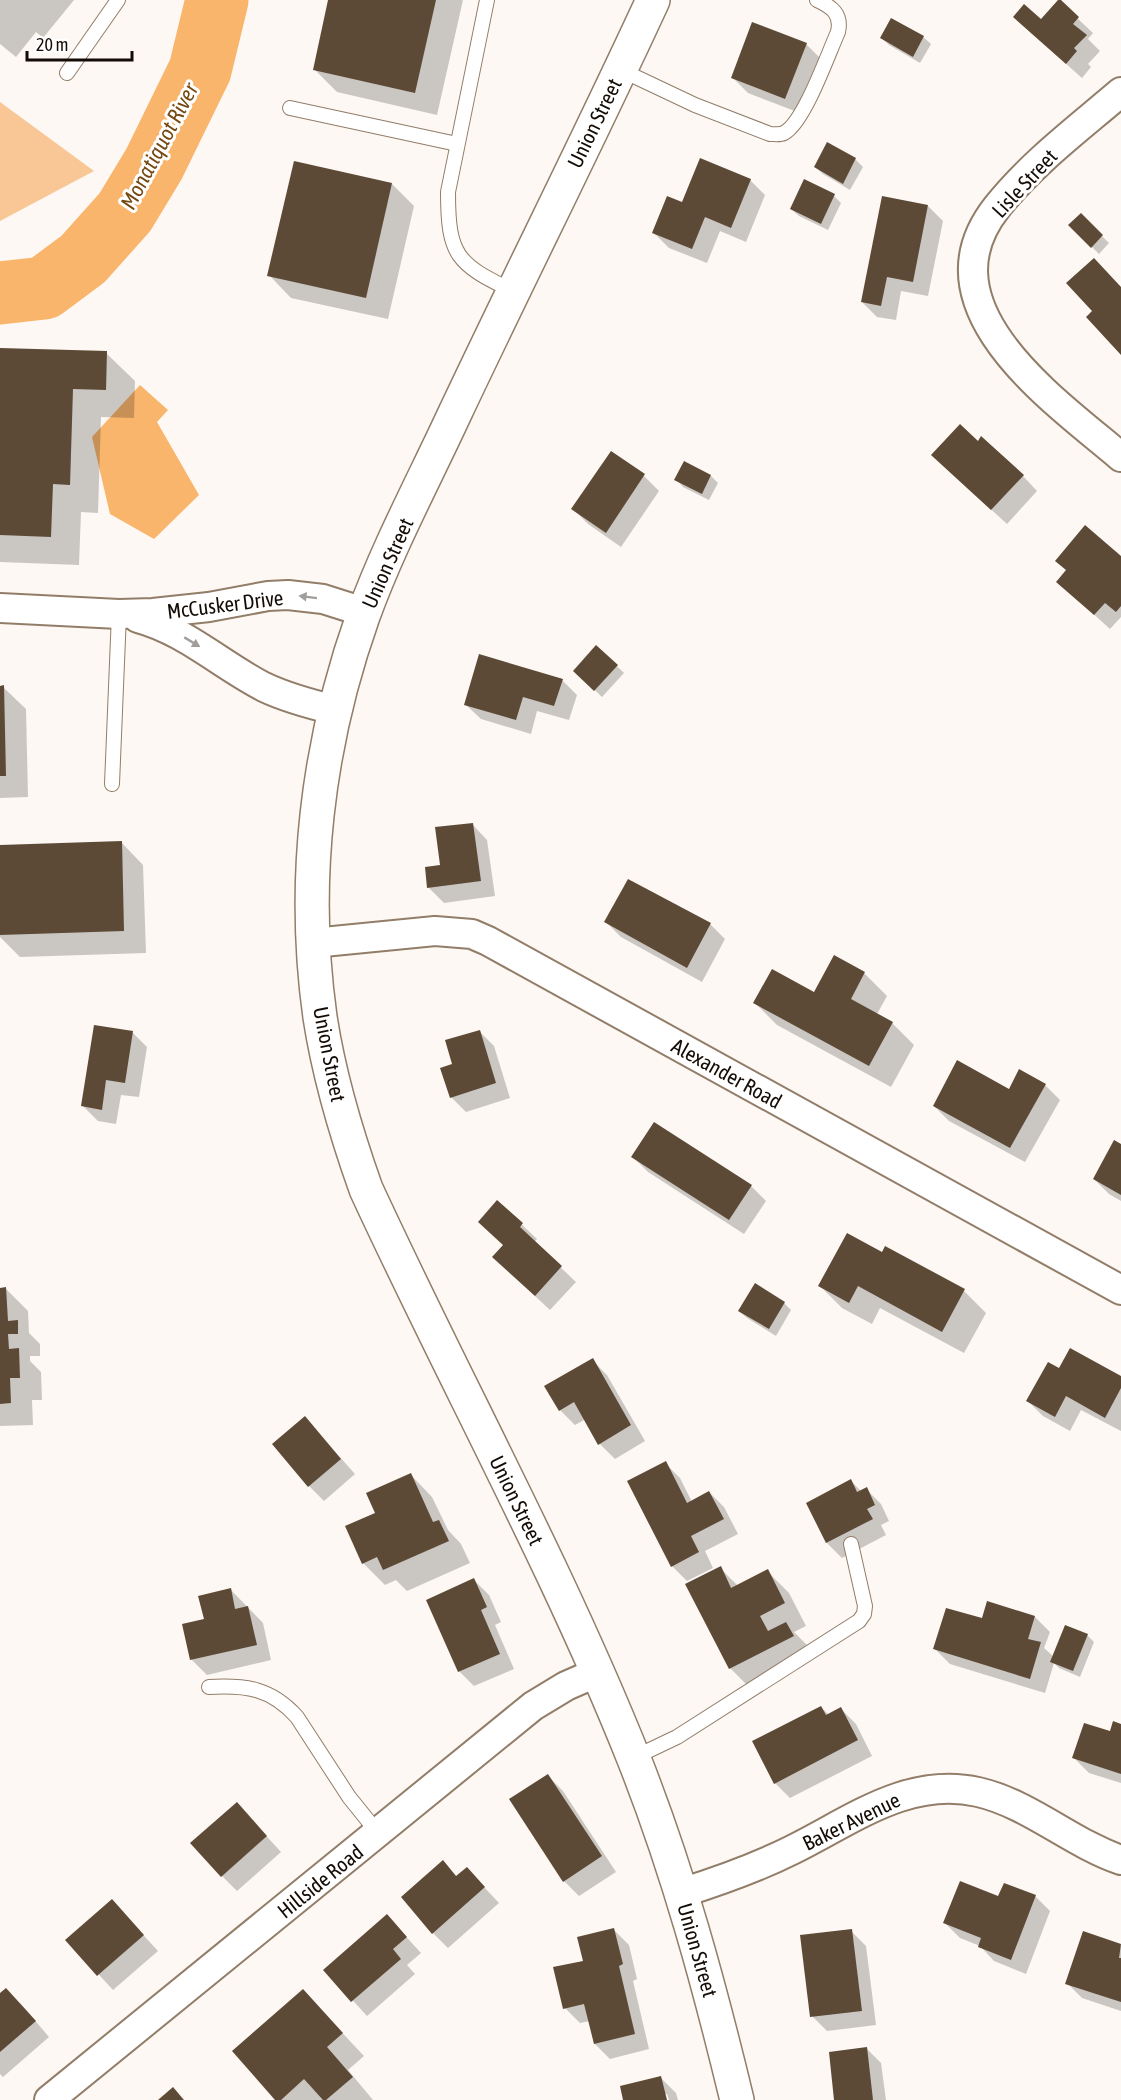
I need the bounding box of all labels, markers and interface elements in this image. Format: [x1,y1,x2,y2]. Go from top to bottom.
scale bar [27,24,132,62]
text: 20 m [36,34,68,55]
street label: Union Street [562,74,626,172]
water label: Monatiquot River [115,77,204,214]
street label: Lisle Street [987,144,1061,222]
street label: Union Street [356,514,418,612]
street label: McCusker Drive [165,585,285,623]
one-way arrow [298,592,317,602]
one-way arrow [184,637,201,647]
street label: Union Street [309,1004,351,1104]
street label: Alexander Road [668,1033,786,1113]
street label: Union Street [485,1451,549,1549]
street label: Baker Avenue [798,1787,904,1855]
street label: Hillside Road [272,1839,368,1923]
street label: Union Street [673,1900,723,2000]

